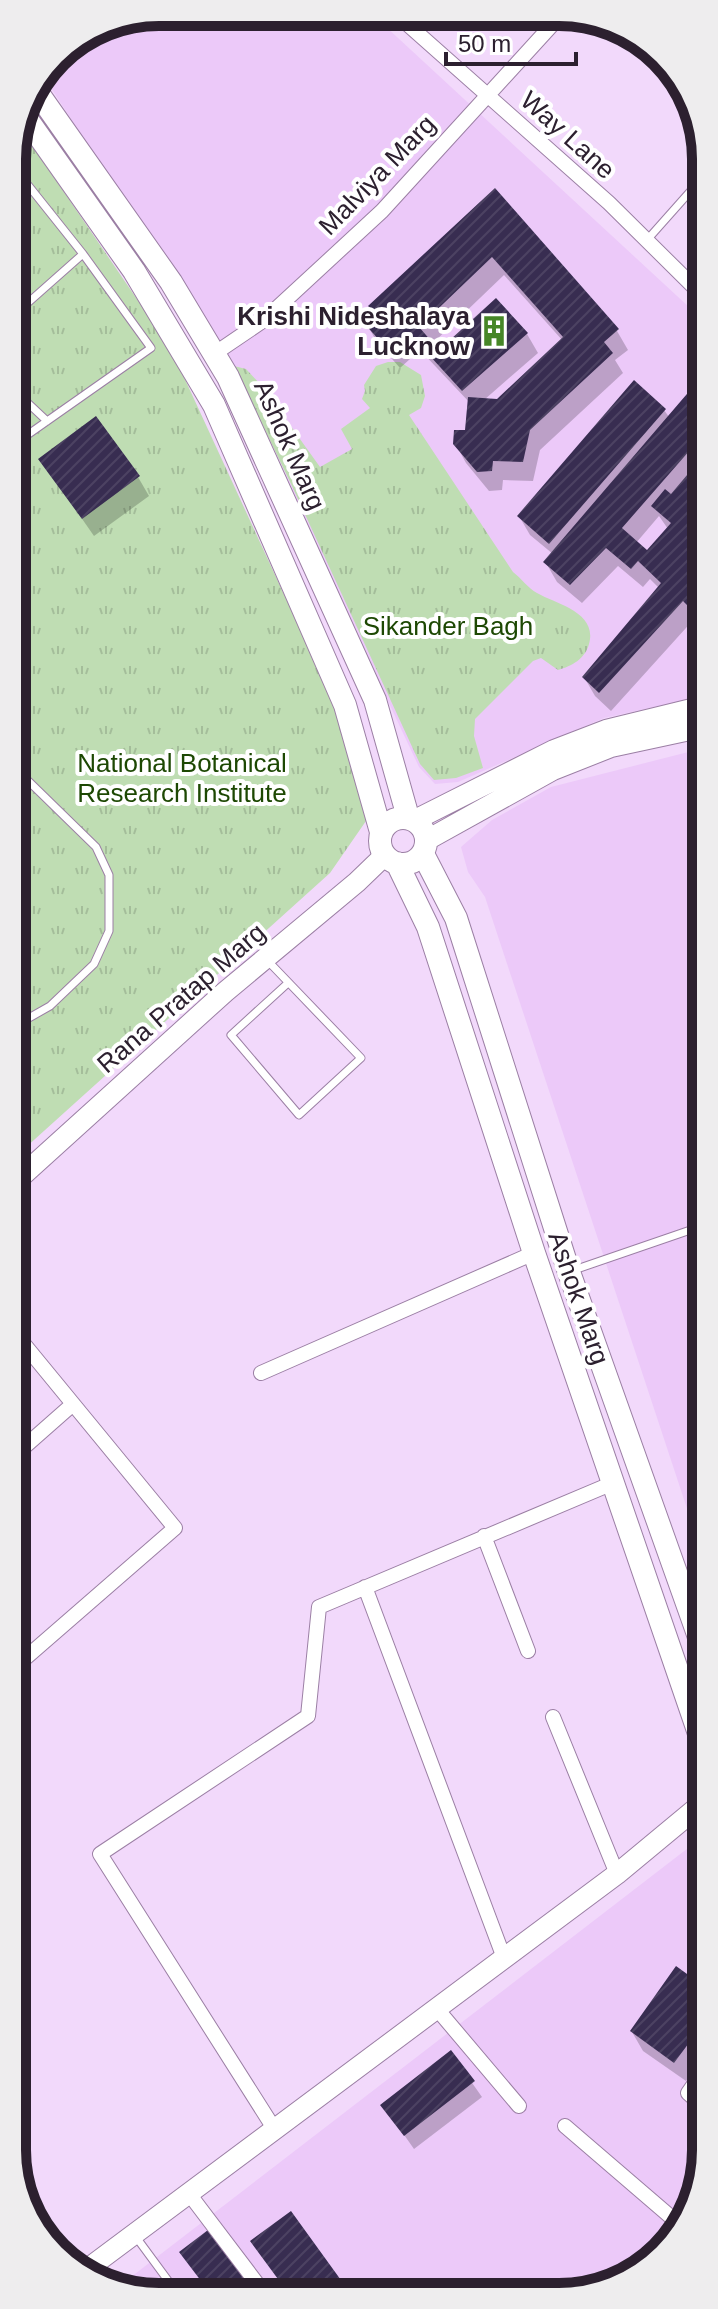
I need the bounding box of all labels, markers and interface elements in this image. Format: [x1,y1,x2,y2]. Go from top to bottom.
scale bar [446,16,576,66]
text: 50 m [458,30,511,57]
street label: Way Lane [515,85,621,185]
street label: Malviya Marg [313,109,441,241]
place label: Krishi Nideshalaya Lucknow [237,301,471,361]
building icon: Krishi Nideshalaya Lucknow [477,314,511,348]
street label: Ashok Marg [248,376,332,514]
park label: Sikander Bagh [363,611,533,641]
park label: National Botanical Research Institute [77,748,287,808]
street label: Rana Pratap Marg [91,917,271,1079]
street label: Ashok Marg [542,1228,616,1368]

